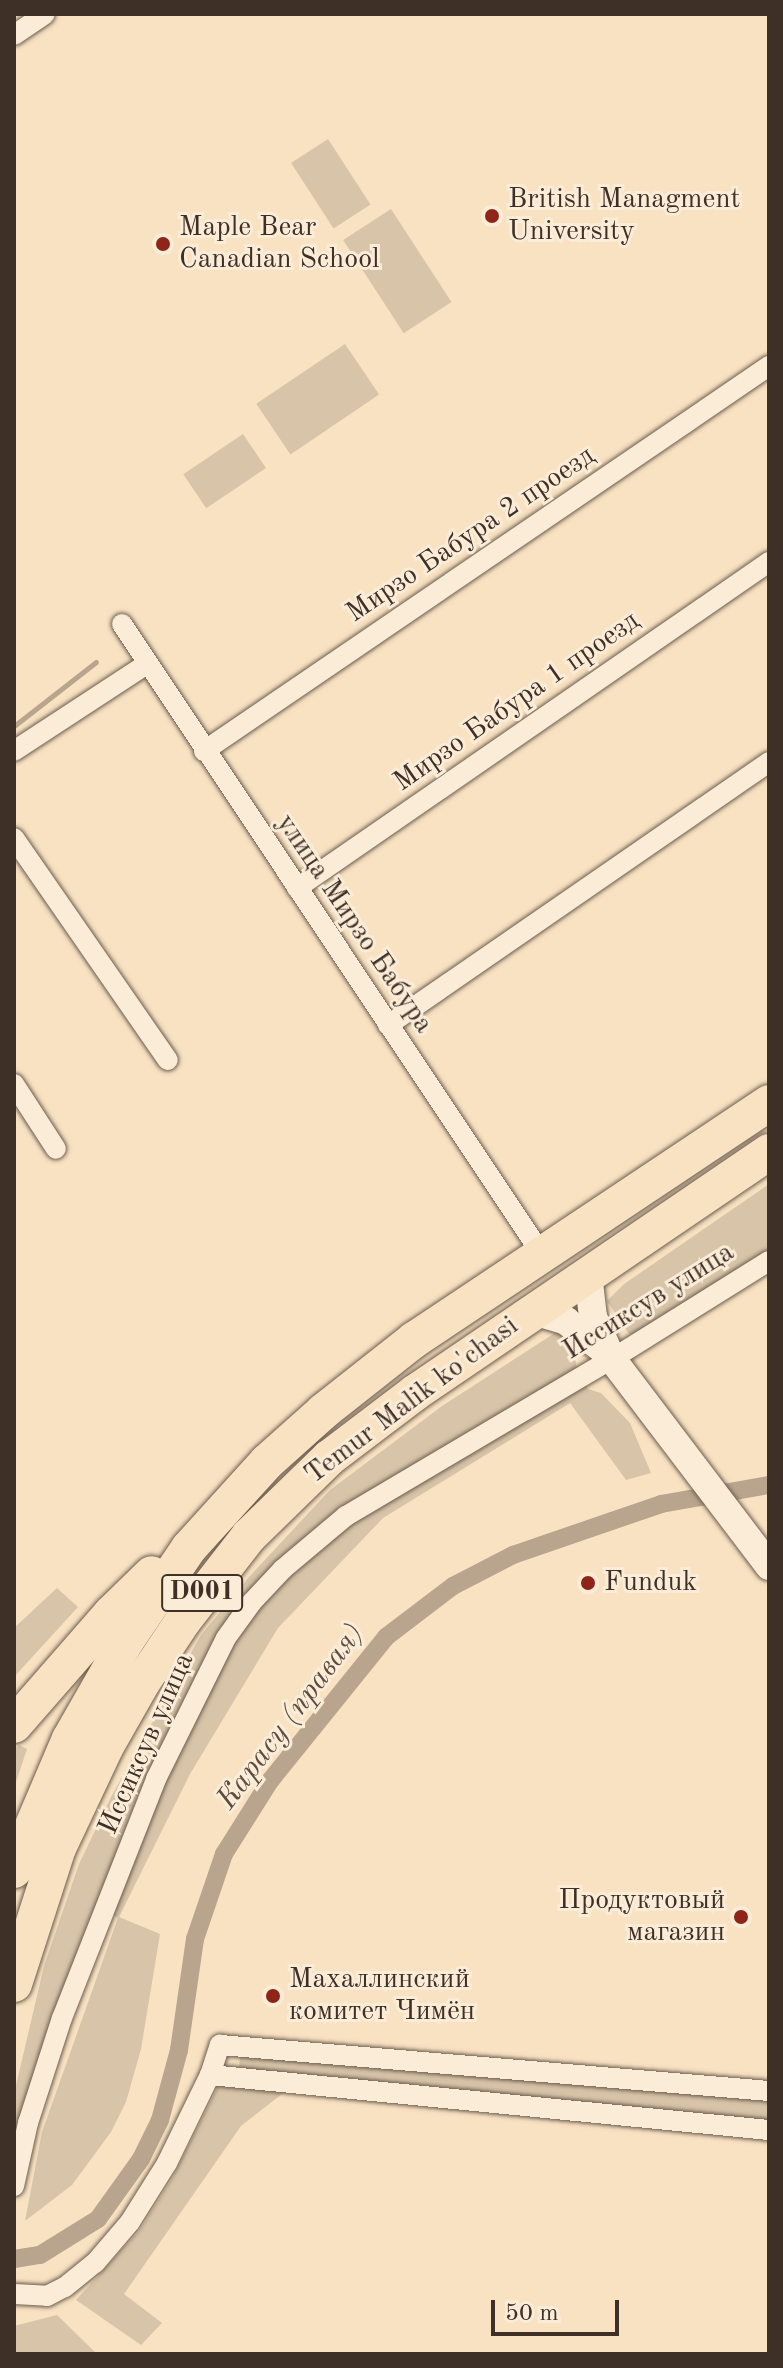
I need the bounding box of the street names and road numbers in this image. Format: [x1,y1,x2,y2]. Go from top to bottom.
street label: Мирзо Бабура 2 проезд [341,439,601,631]
street label: Мирзо Бабура 1 проезд [388,604,646,800]
street label: улица Мирзо Бабура [268,808,440,1040]
street label: Иссиксув улица [557,1236,741,1368]
street label: Temur Malik ko'chasi [299,1310,525,1492]
road number: D001 [160,1571,244,1615]
street label: Иссиксув улица [92,1648,202,1840]

